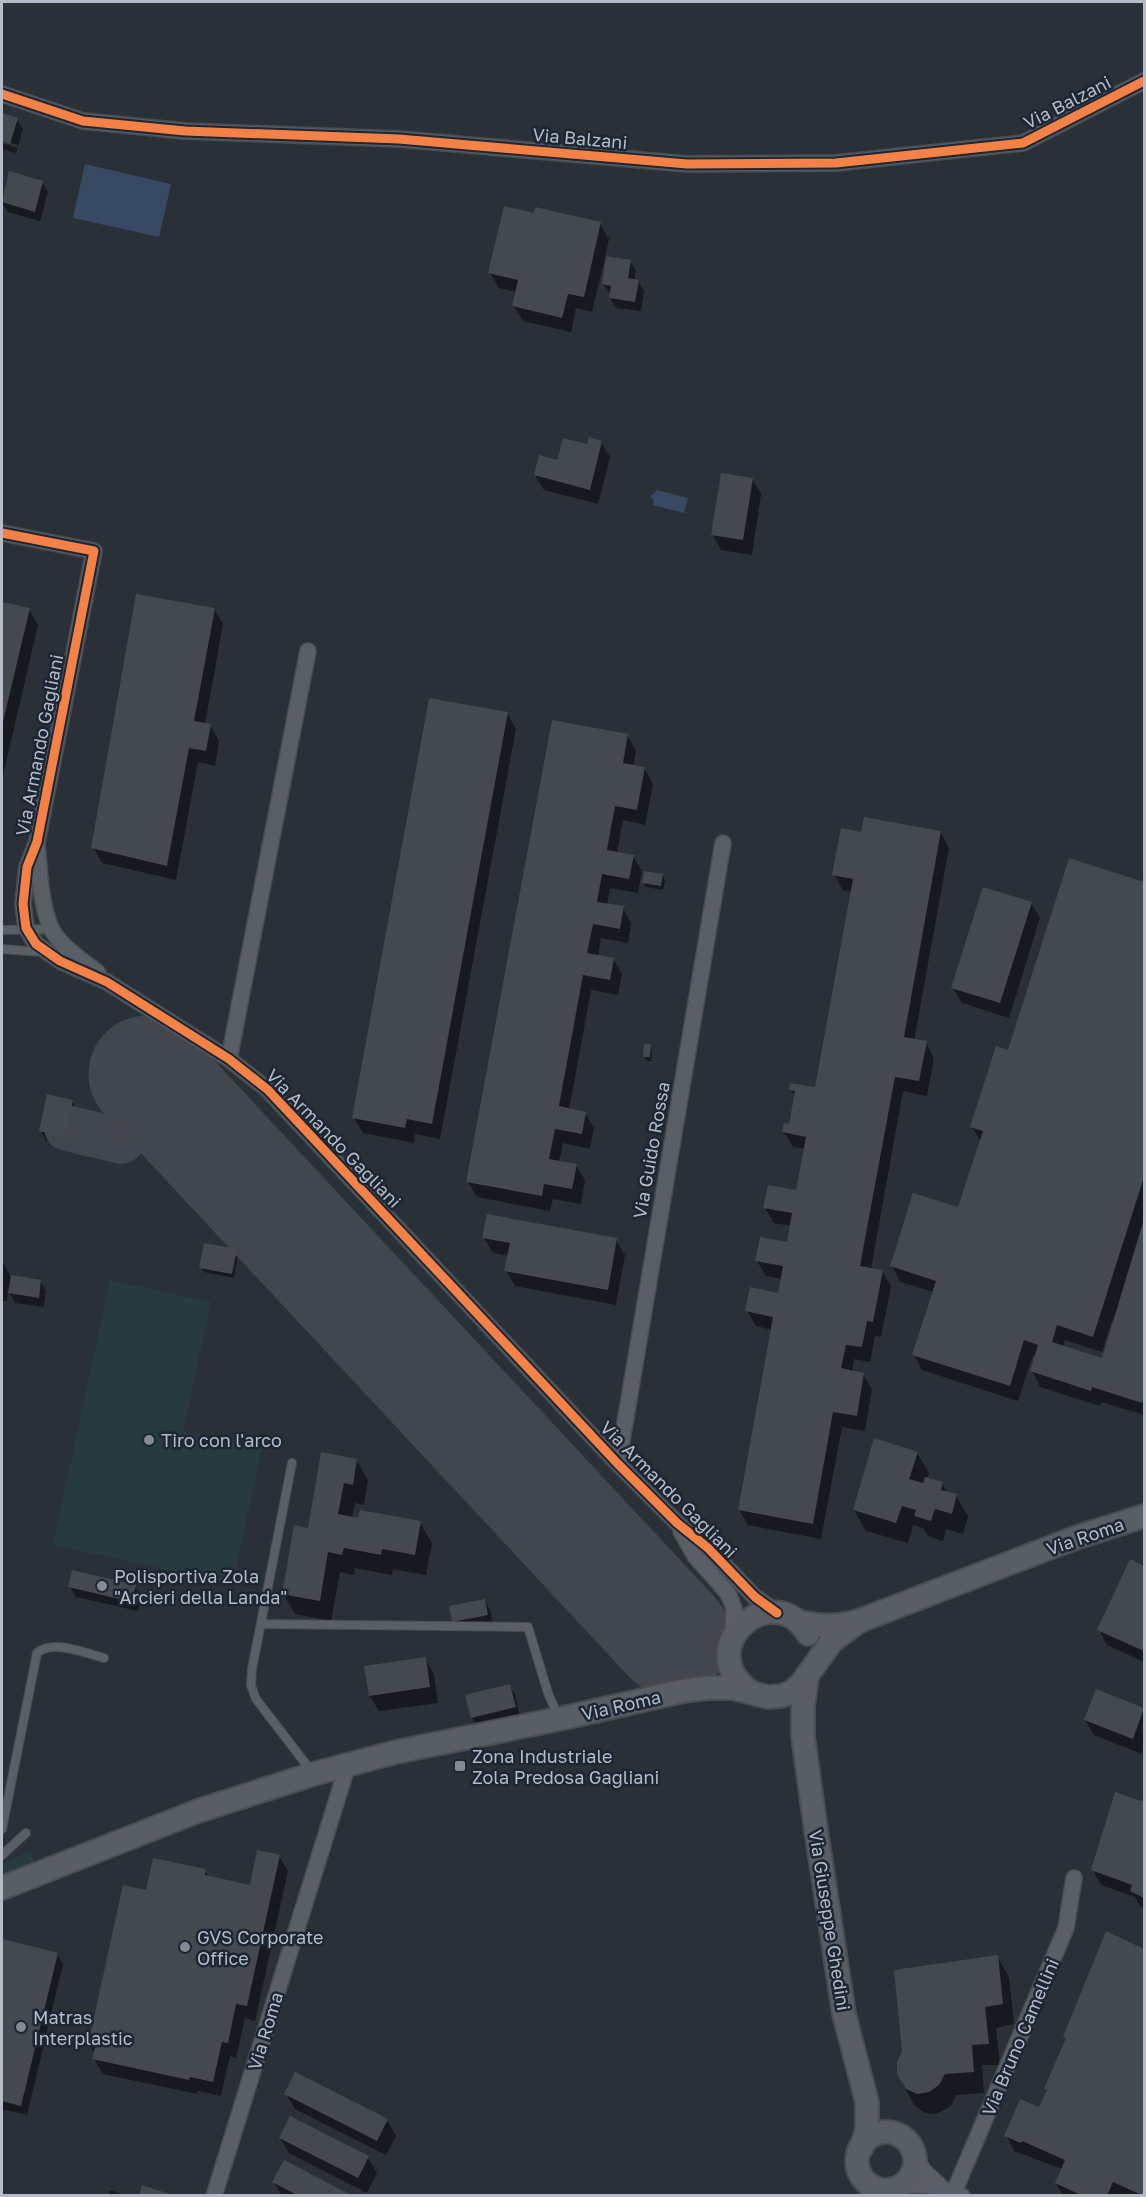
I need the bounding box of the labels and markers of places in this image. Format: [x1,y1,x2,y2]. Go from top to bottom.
place label: Tiro con l'arco [161,1429,282,1451]
marker: Tiro con l'arco [142,1433,156,1447]
place label: Polisportiva Zola "Arcieri della Landa" [114,1565,287,1608]
marker: Polisportiva Zola "Arcieri della Landa" [95,1579,109,1593]
place label: Zona Industriale Zola Predosa Gagliani [472,1745,659,1788]
marker: Zona Industriale Zola Predosa Gagliani [453,1759,467,1773]
place label: GVS Corporate Office [197,1926,324,1969]
marker: GVS Corporate Office [178,1940,192,1954]
place label: Matras Interplastic [33,2006,133,2049]
marker: Matras Interplastic [14,2020,28,2034]

